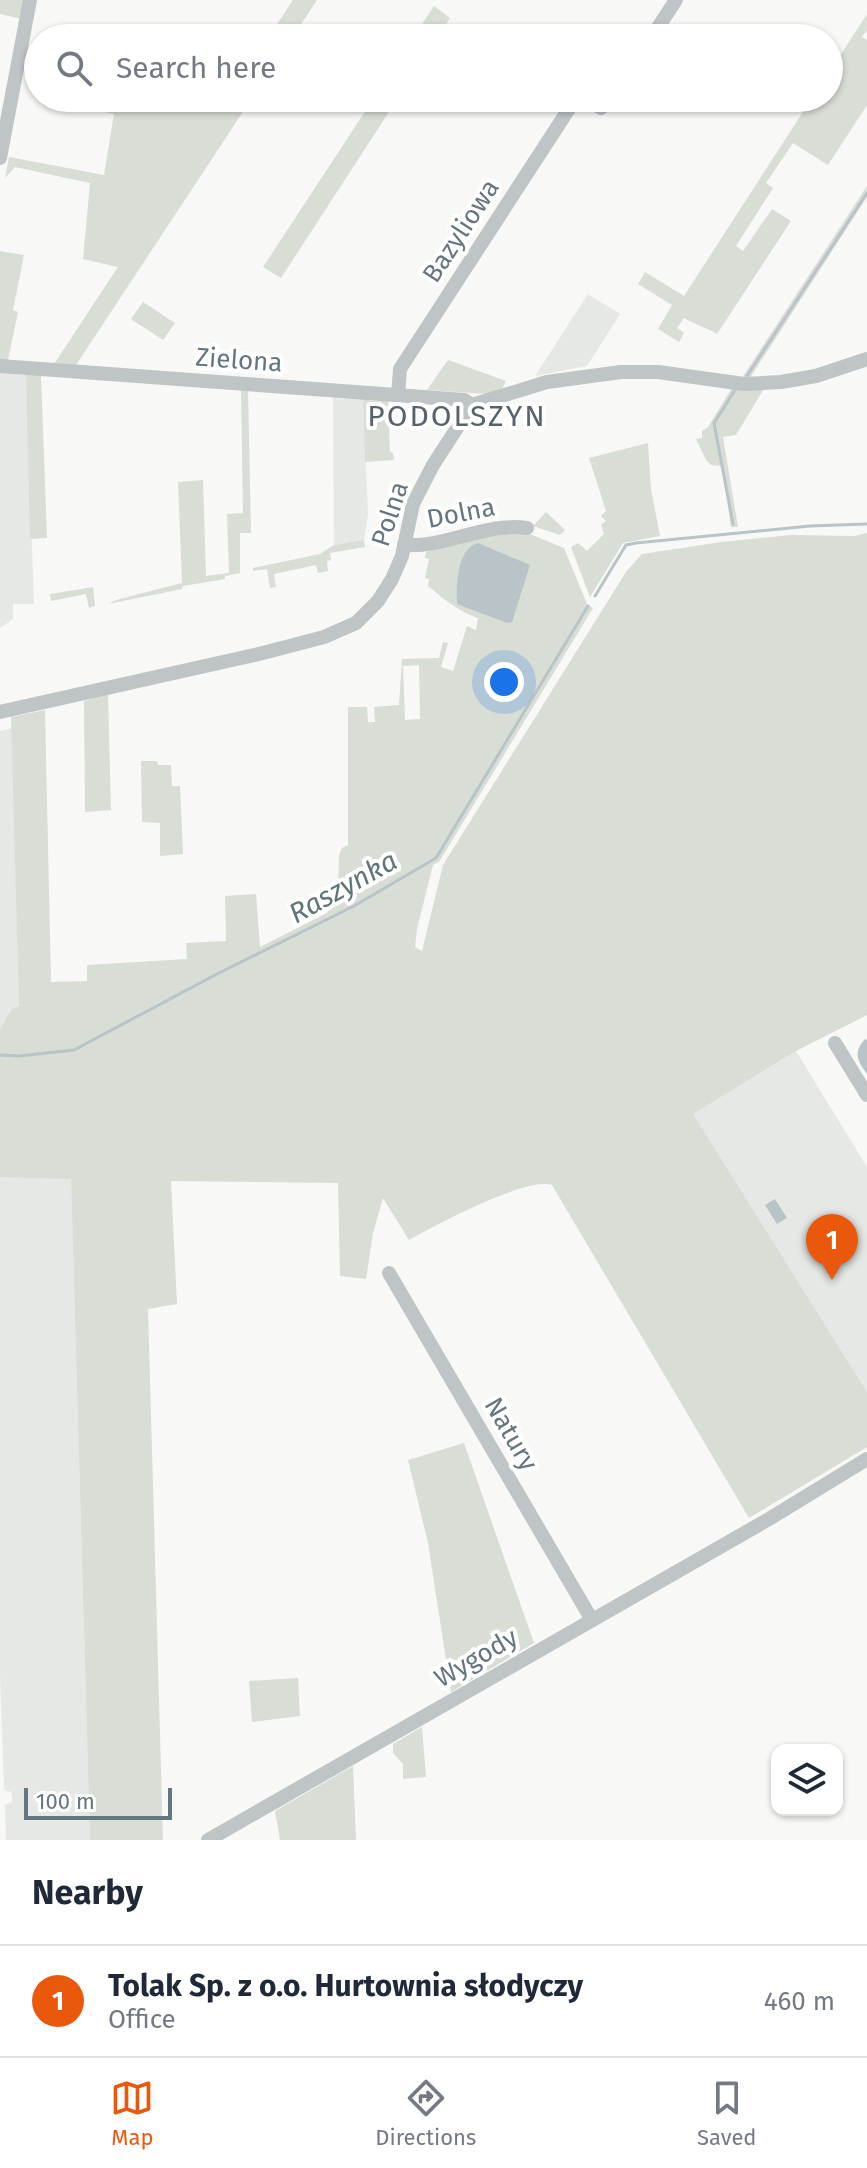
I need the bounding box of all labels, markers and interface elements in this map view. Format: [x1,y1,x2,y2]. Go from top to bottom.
search box [24,24,843,112]
icon: search [52,46,96,90]
text: Search here [116,50,276,86]
street label: Bazyliowa [416,174,506,288]
street label: Zielona [194,341,284,379]
district label: PODOLSZYN [367,398,547,434]
street label: Polna [365,478,415,550]
street label: Dolna [424,491,498,535]
your location [484,662,524,702]
water label: Raszynka [283,844,403,930]
pin: 1 [806,1214,858,1280]
street label: Natury [478,1392,544,1476]
street label: Wygody [429,1622,523,1694]
map controls [771,1744,843,1816]
button: layers [771,1744,843,1816]
scale bar [24,1784,172,1820]
text: 100 m [36,1788,95,1815]
text: Nearby [32,1872,143,1913]
text: Tolak Sp. z o.o. Hurtownia słodyczy [108,1968,583,2004]
text: 1 [52,1986,64,2017]
text: 460 m [764,1986,835,2017]
text: Office [108,2004,176,2035]
tab: Map [110,2076,154,2151]
tab: Directions [375,2076,476,2151]
tab: Saved [697,2076,757,2151]

